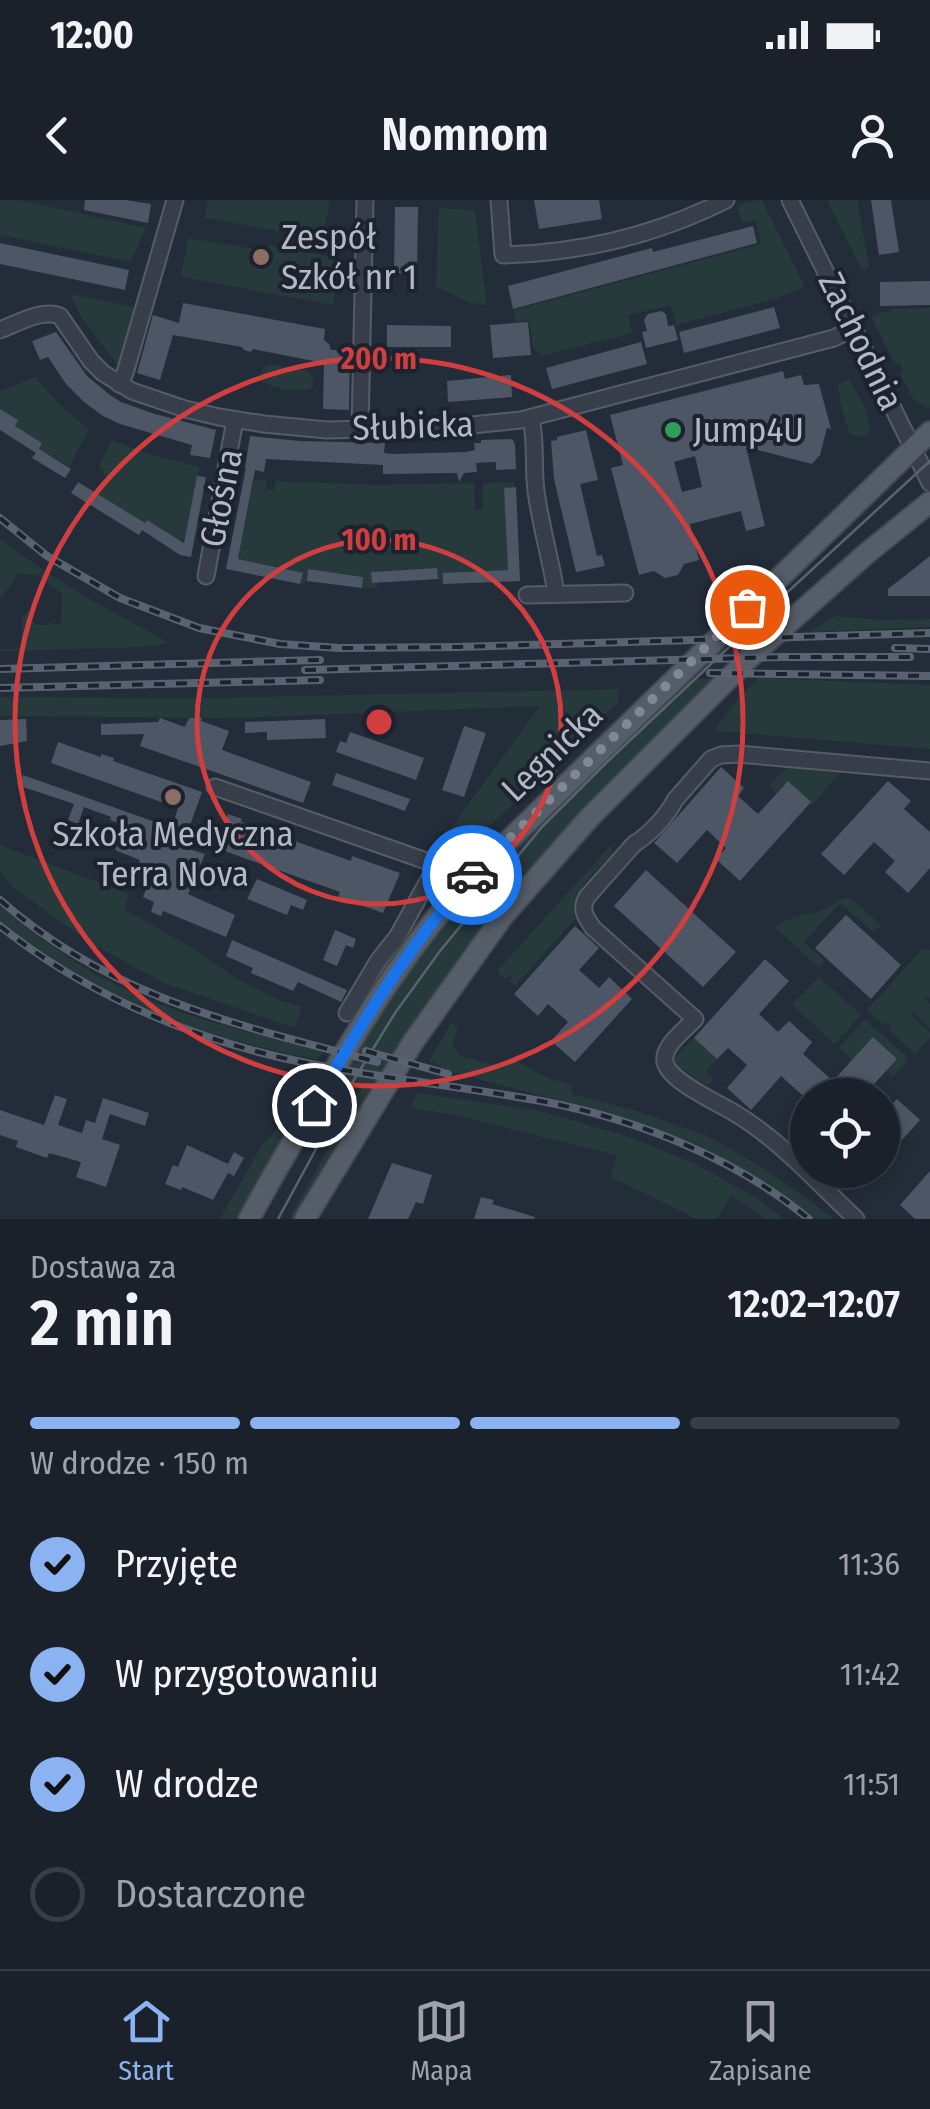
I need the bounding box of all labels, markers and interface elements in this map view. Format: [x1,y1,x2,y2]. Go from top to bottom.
text: 12:00 [50,12,134,58]
icon: back [30,108,85,163]
text: Nomnom [381,108,549,162]
icon: person [845,108,900,163]
place label: Zespół Szkół nr 1 [281,216,417,298]
marker: Zespół Szkół nr 1 [250,246,272,268]
street label: Zachodnia [810,265,912,417]
text: 200 m [340,341,417,377]
street label: Słubicka [352,403,474,449]
place label: Jump4U [693,409,804,451]
marker: Jump4U [662,419,684,441]
street label: Głośna [191,445,251,551]
text: 100 m [342,522,416,558]
pin [705,565,790,650]
icon: bag [720,580,775,635]
street label: Legnicka [493,694,611,810]
centre of rings [361,704,397,740]
marker: Szkoła Medyczna Terra Nova [162,786,184,808]
place label: Szkoła Medyczna Terra Nova [52,813,294,895]
courier [422,825,522,925]
icon: car [445,848,500,903]
pin [272,1063,357,1148]
icon: home [287,1078,342,1133]
map controls [790,1078,900,1188]
button: locate [790,1078,900,1188]
text: Dostawa za [30,1248,177,1286]
text: 12:02–12:07 [728,1281,900,1327]
text: 2 min [30,1284,174,1362]
text: W drodze · 150 m [30,1444,249,1482]
icon: check [30,1537,85,1592]
text: Przyjęte [115,1541,238,1587]
text: 11:36 [838,1545,900,1583]
icon: check [30,1647,85,1702]
text: W przygotowaniu [115,1651,379,1697]
text: 11:42 [840,1655,900,1693]
icon: check [30,1757,85,1812]
text: W drodze [115,1761,259,1807]
text: 11:51 [843,1765,900,1803]
text: Dostarczone [115,1871,306,1917]
tab: Start [118,1994,174,2087]
tab: Mapa [410,1994,472,2087]
tab: Zapisane [709,1994,812,2087]

